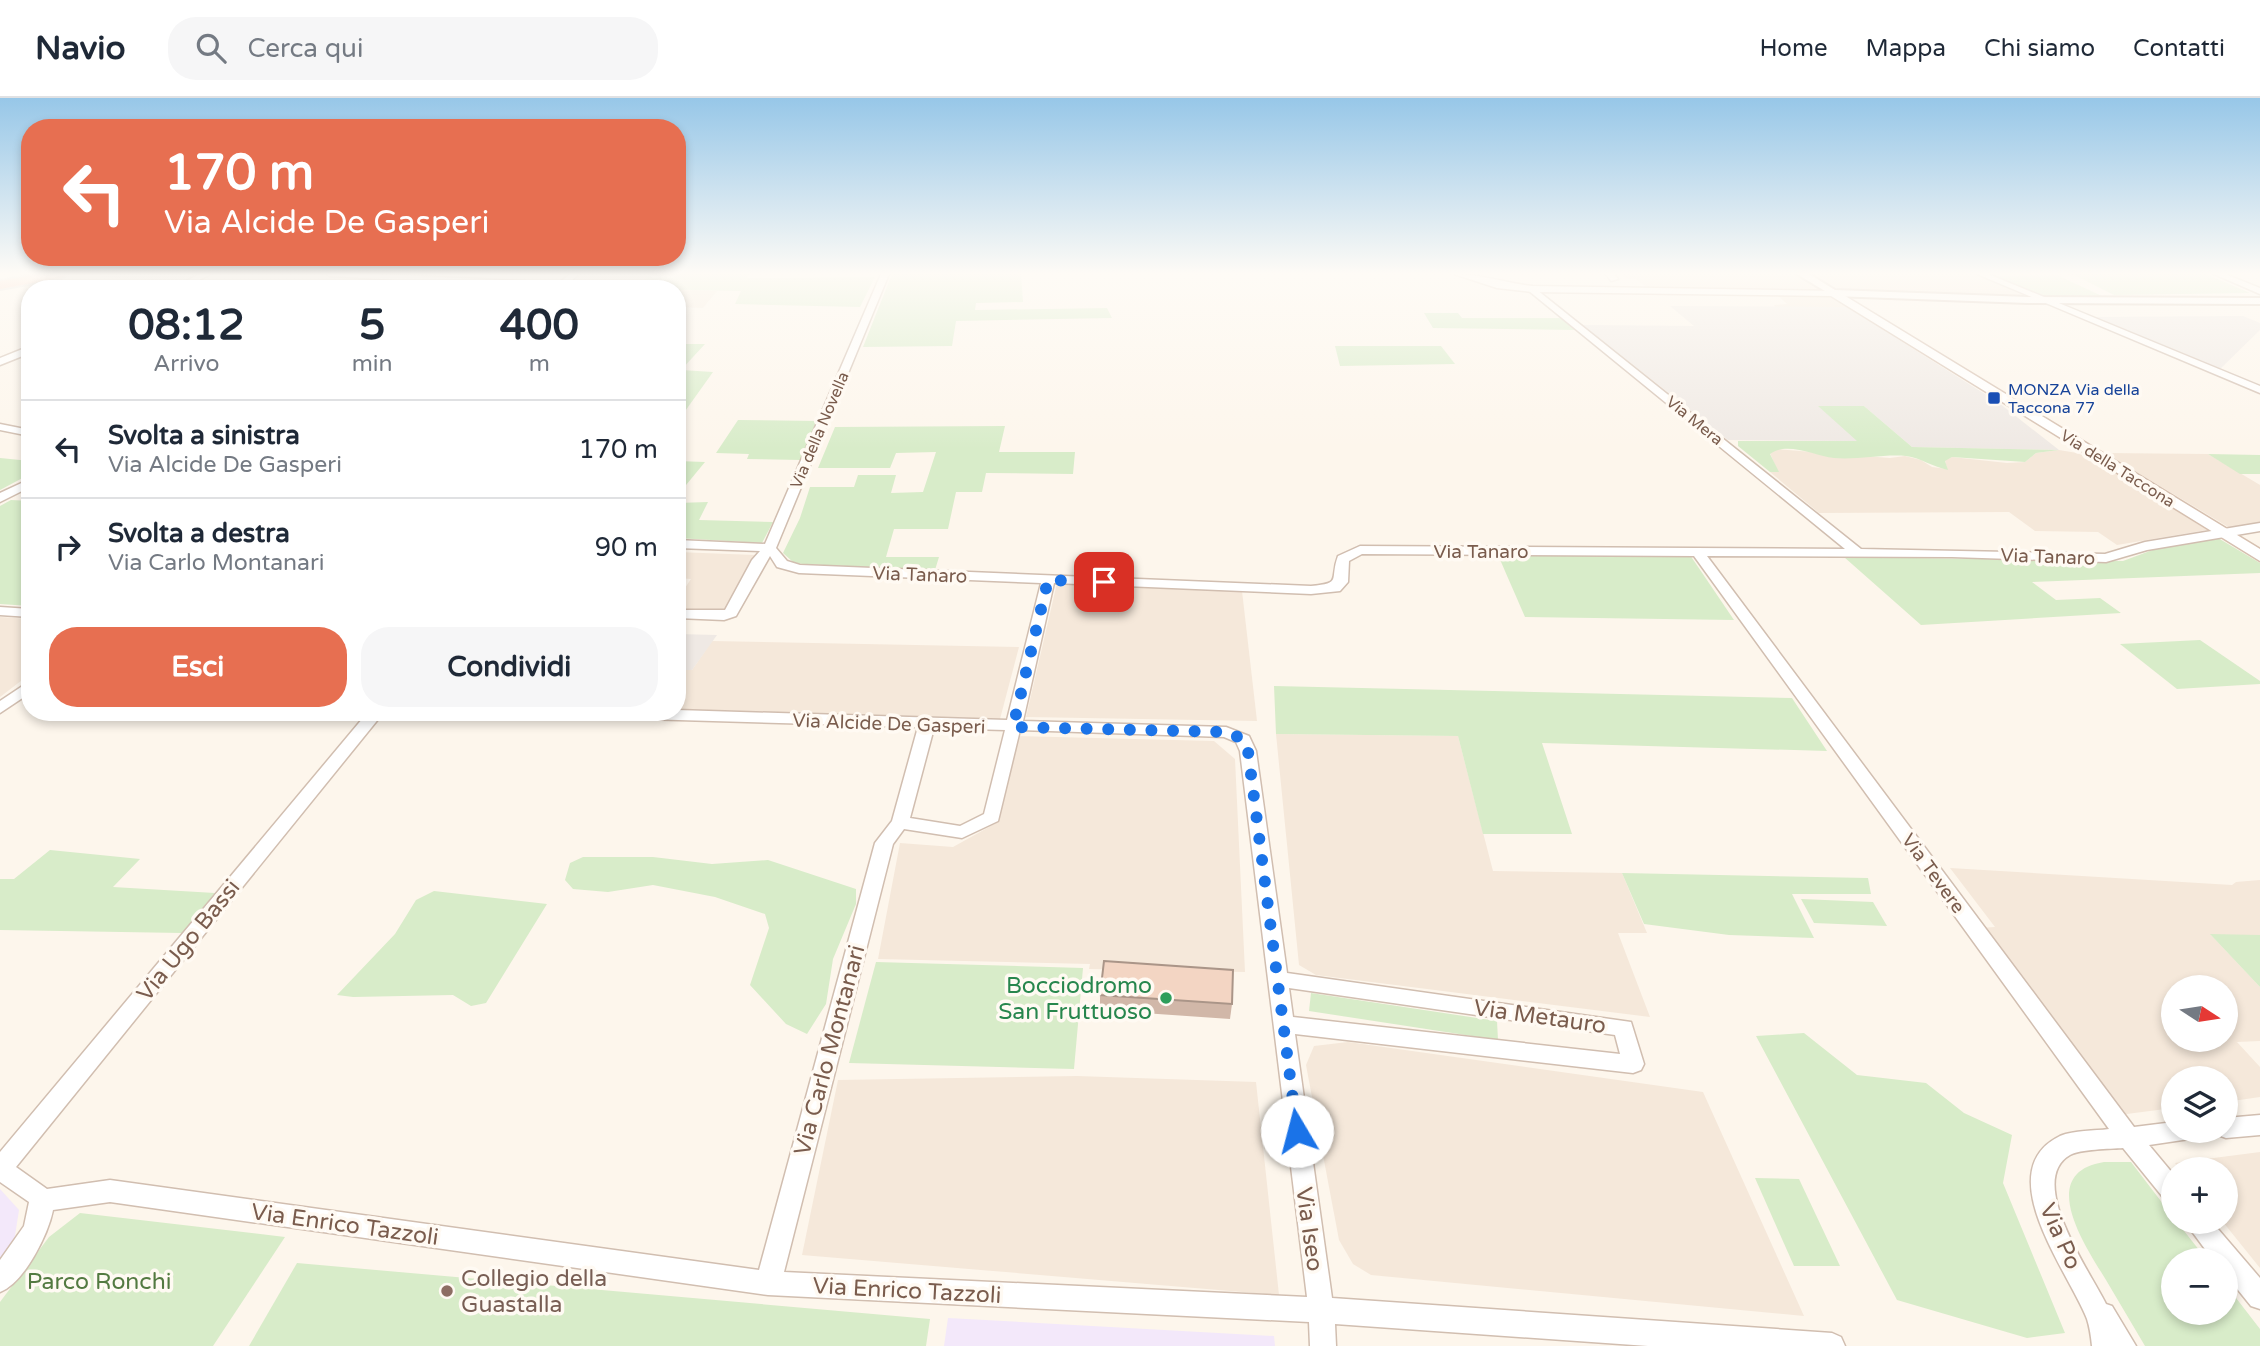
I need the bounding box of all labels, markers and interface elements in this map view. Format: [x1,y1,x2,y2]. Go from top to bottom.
search box [168,17,658,80]
text: Navio [35,29,126,68]
icon: search [192,29,230,67]
text: Cerca qui [248,33,363,64]
text: Home [1760,34,1828,63]
text: Mappa [1866,34,1946,63]
text: Chi siamo [1984,34,2095,63]
text: Contatti [2133,34,2225,63]
text: 170 m [164,144,314,203]
icon: left [49,147,140,238]
text: Via Alcide De Gasperi [164,204,489,242]
text: 08:12 [128,300,245,351]
text: 5 [359,300,385,351]
text: 400 [500,300,579,351]
text: Arrivo [153,350,220,378]
text: min [352,350,393,378]
text: m [529,350,550,378]
street label: Via della Novella [786,369,854,492]
place label: MONZA Via della Taccona 77 [2008,380,2140,418]
marker: MONZA Via della Taccona 77 [1986,390,2002,406]
street label: Via Mera [1662,392,1727,450]
text: Svolta a sinistra [108,420,300,451]
street label: Via della Taccona [2057,426,2178,512]
icon: left [49,430,87,468]
text: 170 m [578,434,658,465]
text: Via Alcide De Gasperi [108,451,342,479]
text: Svolta a destra [108,518,290,549]
icon: right [49,528,87,566]
text: 90 m [595,532,658,563]
street label: Via Tanaro [1434,541,1528,563]
street label: Via Tanaro [2000,544,2096,570]
text: Via Carlo Montanari [108,549,325,577]
pin [1074,552,1134,612]
street label: Via Tanaro [872,562,968,588]
icon: arrive [1085,563,1123,601]
button: Esci [49,627,347,707]
button: Condividi [361,627,658,707]
street label: Via Alcide De Gasperi [792,710,986,738]
street label: Via Tevere [1897,830,1969,918]
street label: Via Ugo Bassi [131,874,246,1007]
street label: Via Carlo Montanari [788,942,872,1158]
place label: Bocciodromo San Fruttuoso [998,972,1152,1026]
north arrow [2161,975,2238,1052]
map controls [2161,975,2238,1325]
marker: Bocciodromo San Fruttuoso [1158,990,1174,1006]
street label: Via Metauro [1472,994,1608,1040]
button: layers [2161,1066,2238,1143]
position arrow [1260,1094,1334,1168]
button: + [2161,1157,2238,1234]
street label: Via Iseo [1289,1185,1329,1273]
street label: Via Enrico Tazzoli [249,1198,440,1252]
street label: Via Po [2033,1199,2087,1274]
button: − [2161,1248,2238,1325]
place label: Collegio della Guastalla [461,1265,607,1319]
park label: Parco Ronchi [27,1268,171,1296]
street label: Via Enrico Tazzoli [812,1272,1002,1310]
marker: Collegio della Guastalla [439,1283,455,1299]

